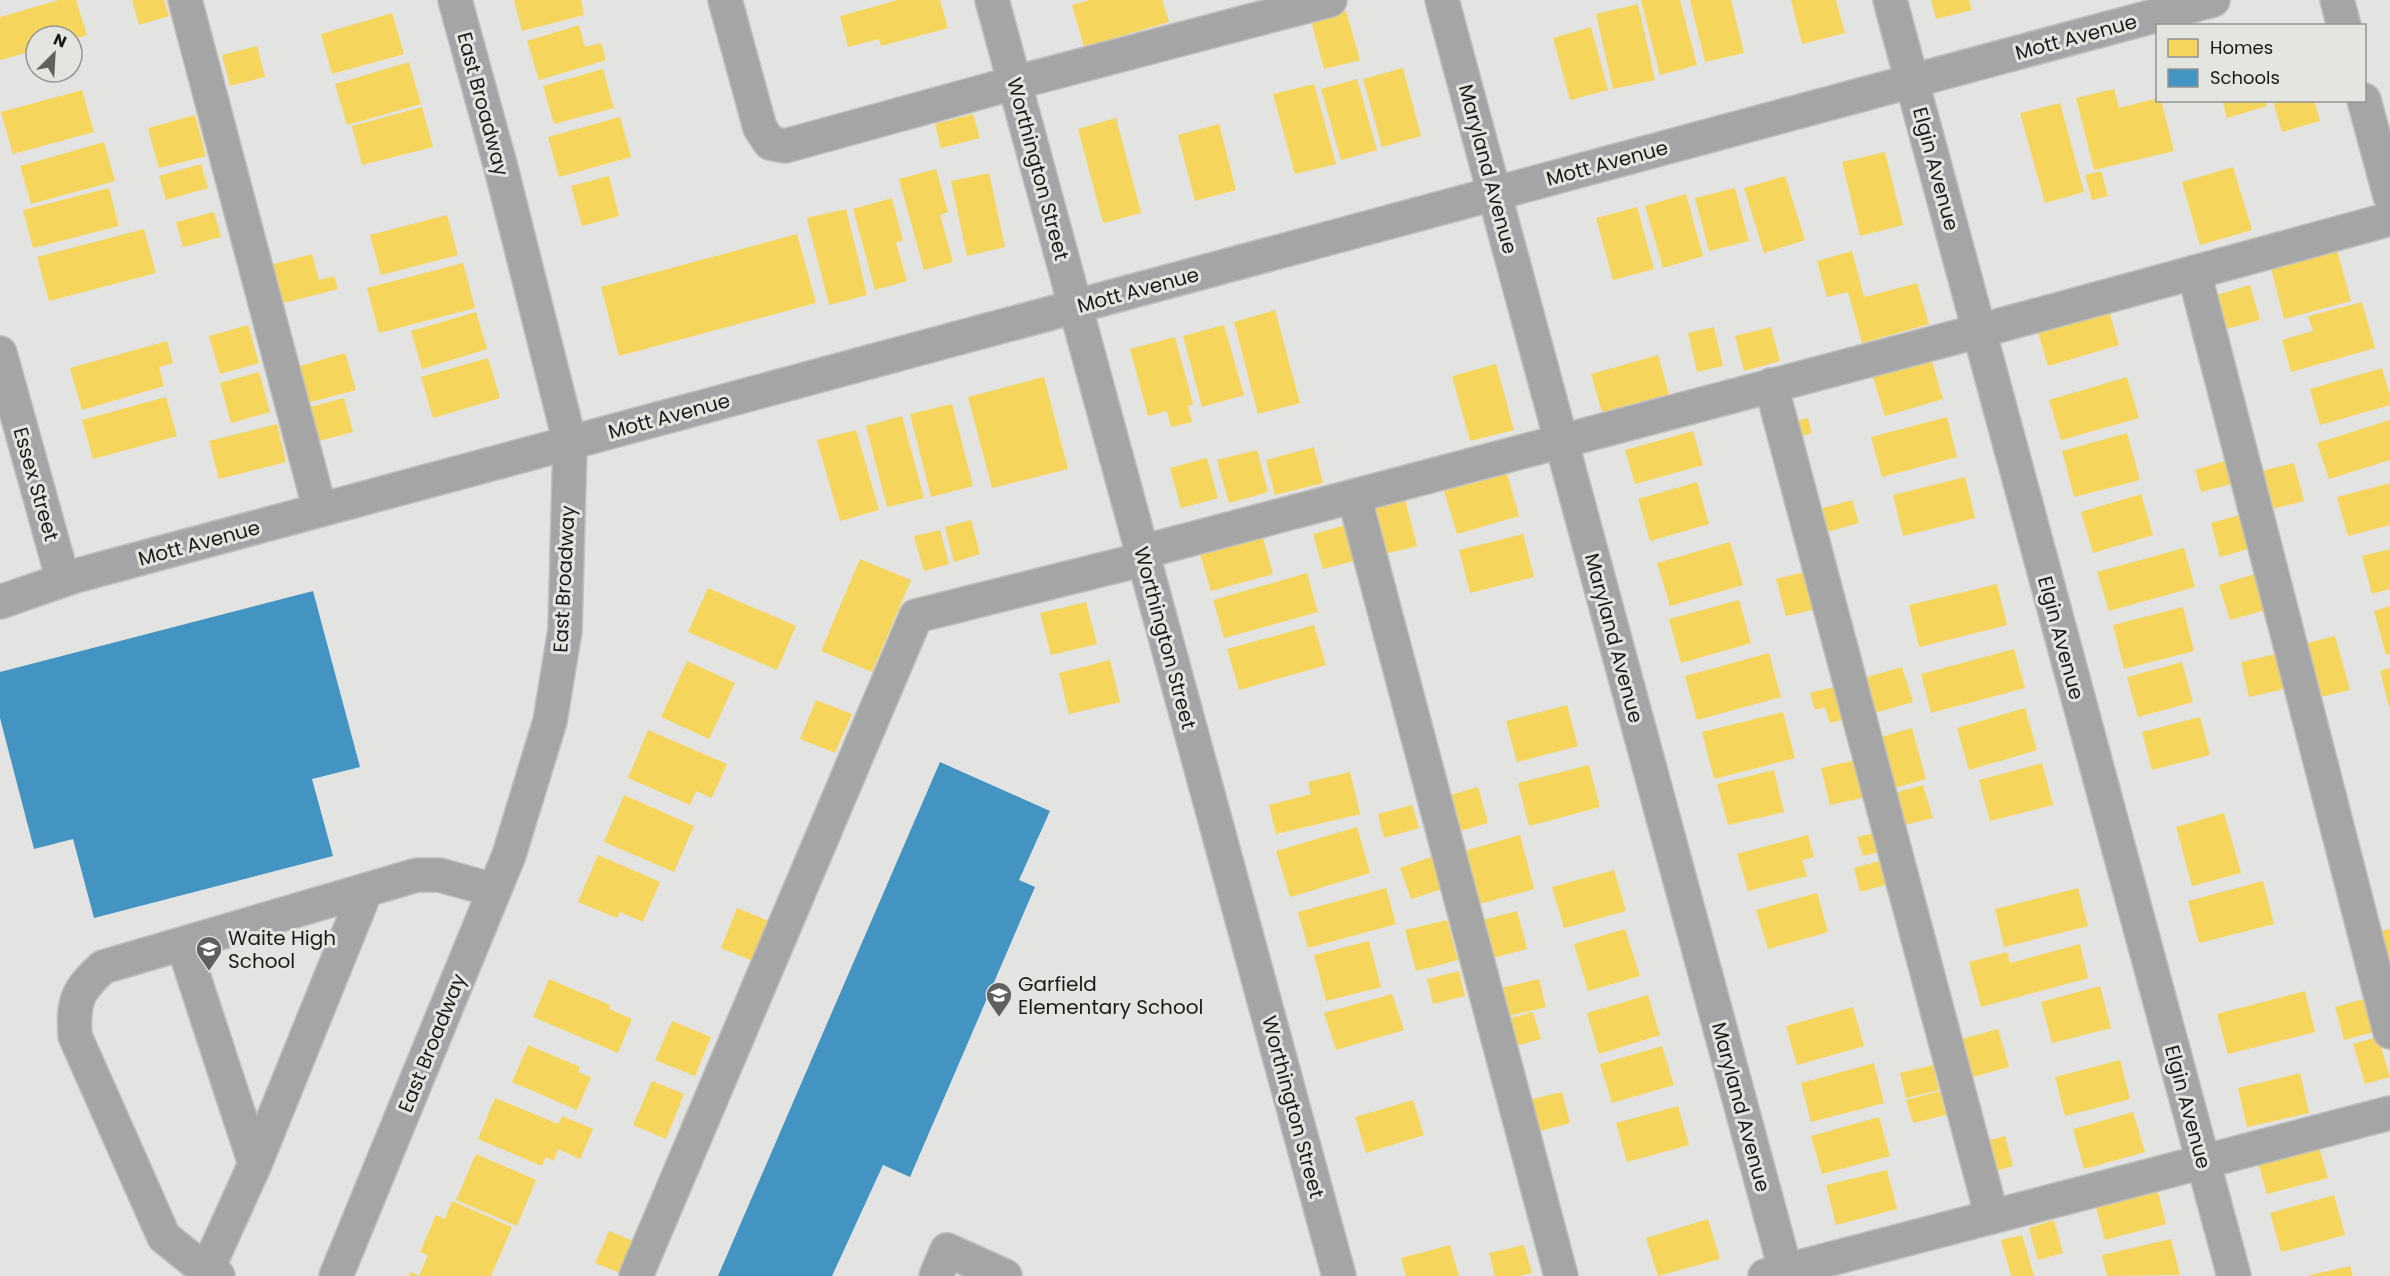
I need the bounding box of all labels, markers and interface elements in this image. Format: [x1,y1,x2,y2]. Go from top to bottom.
street label: Mott Avenue [2012,7,2140,67]
north arrow [24,24,84,84]
legend [2156,24,2366,102]
text: N [50,28,70,54]
street label: East Broadway [450,29,516,179]
text: Homes [2210,35,2273,60]
text: Schools [2210,65,2280,90]
street label: Worthington Street [1000,75,1076,263]
street label: Maryland Avenue [1452,81,1524,257]
street label: Elgin Avenue [1906,104,1966,234]
street label: Mott Avenue [1543,133,1671,193]
street label: Mott Avenue [1074,260,1202,320]
street label: Mott Avenue [605,386,733,446]
street label: Essex Street [6,424,66,544]
street label: East Broadway [546,505,582,653]
street label: Mott Avenue [135,513,263,573]
street label: Worthington Street [1127,544,1203,732]
street label: Maryland Avenue [1578,550,1650,726]
street label: Elgin Avenue [2031,573,2091,703]
place label: Waite High School [228,924,336,975]
school or university icon: Waite High School [194,934,224,972]
street label: East Broadway [391,969,473,1117]
place label: Garfield Elementary School [1018,970,1203,1021]
school or university icon: Garfield Elementary School [984,980,1014,1018]
street label: Worthington Street [1255,1013,1331,1201]
street label: Maryland Avenue [1705,1019,1777,1195]
street label: Elgin Avenue [2158,1042,2218,1172]

